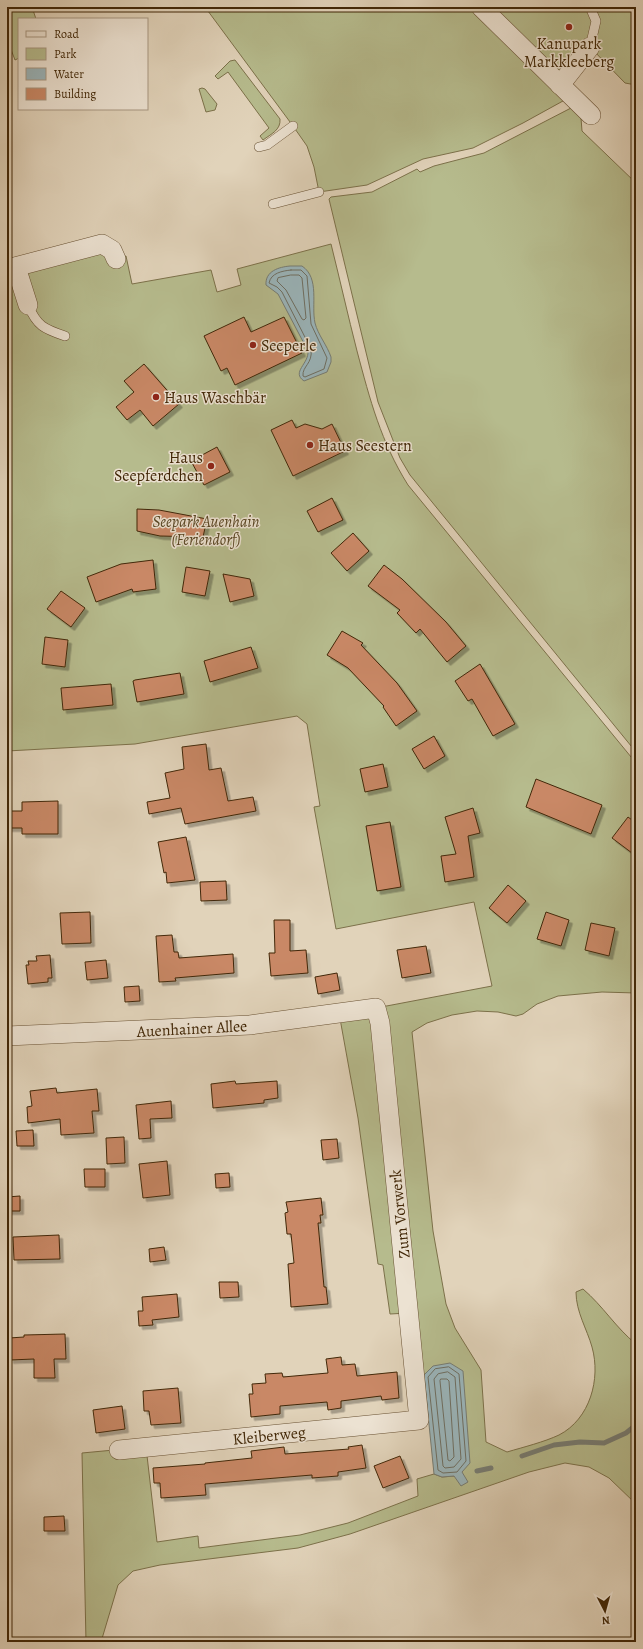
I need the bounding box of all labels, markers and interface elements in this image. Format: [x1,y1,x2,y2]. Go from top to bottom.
legend [18,18,148,110]
marker: Kanupark Markkleeberg [564,22,574,32]
text: Road [54,26,80,42]
place label: Kanupark Markkleeberg [524,33,614,73]
text: Park [54,46,77,62]
text: Water [53,66,84,82]
text: Building [54,86,96,102]
place label: Seeperle [261,335,316,357]
marker: Seeperle [248,340,258,350]
place label: Haus Waschbär [164,387,266,409]
marker: Haus Waschbär [151,392,161,402]
place label: Haus Seestern [318,435,412,457]
marker: Haus Seestern [305,440,315,450]
place label: Haus Seepferdchen [114,447,203,487]
marker: Haus Seepferdchen [206,461,216,471]
park label: Seepark Auenhain (Feriendorf) [153,511,260,551]
street label: Auenhainer Allee [135,1015,248,1043]
street label: Zum Vorwerk [384,1168,416,1259]
street label: Kleiberweg [231,1421,307,1451]
north arrow [585,1591,625,1631]
text: N [601,1613,611,1628]

